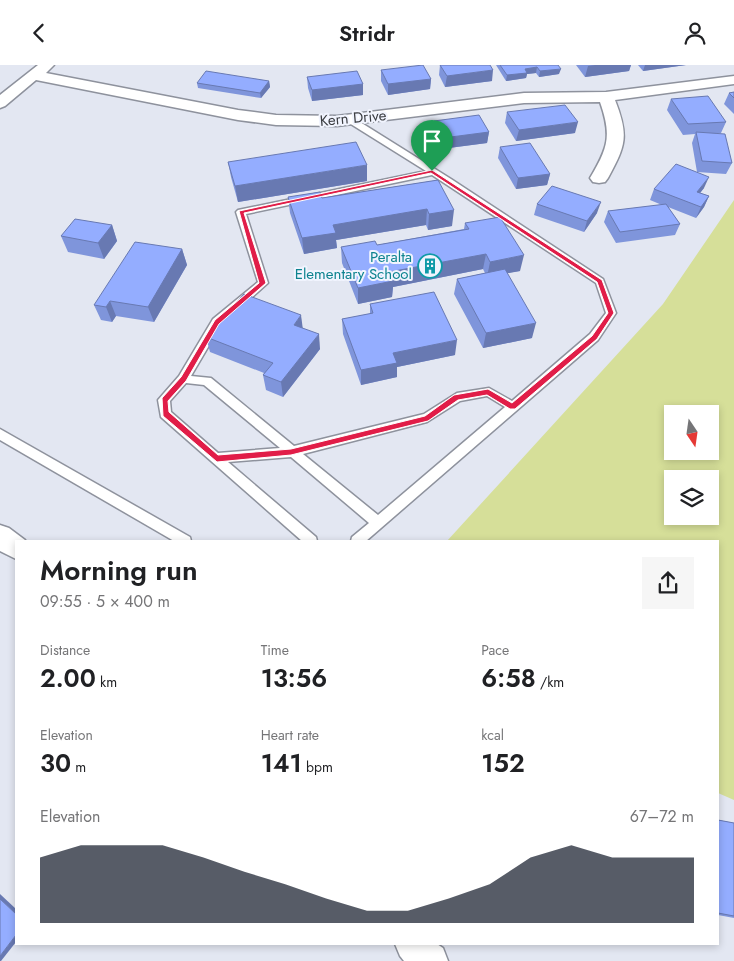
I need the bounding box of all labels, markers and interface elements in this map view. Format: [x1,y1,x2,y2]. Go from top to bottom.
text: Stridr [339,17,395,49]
icon: back [25,19,53,47]
icon: person [681,19,709,47]
street label: Kern Drive [319,104,387,132]
pin [411,120,453,171]
icon: arrive [418,127,446,155]
place label: Peralta Elementary School [295,246,412,285]
building icon: Peralta Elementary School [417,253,443,279]
north arrow [664,405,719,460]
map controls [664,405,719,525]
button: layers [664,470,719,525]
text: Morning run [40,550,198,591]
button: share [642,557,694,609]
text: 09:55 · 5 × 400 m [40,590,170,613]
text: Distance [40,640,90,660]
text: Time [261,640,289,660]
text: Pace [481,640,509,660]
text: 2.00 [40,660,96,696]
text: 13:56 [261,660,327,696]
text: 6:58 [481,660,536,696]
text: km [96,672,117,692]
text: /km [536,672,564,692]
text: Elevation [40,725,93,745]
text: Heart rate [261,725,319,745]
text: kcal [481,725,504,745]
text: 30 [40,745,71,781]
text: 141 [261,745,302,781]
text: 152 [481,745,525,781]
text: m [71,757,86,777]
text: bpm [302,757,333,777]
text: Elevation [40,805,100,828]
text: 67–72 m [630,805,694,828]

